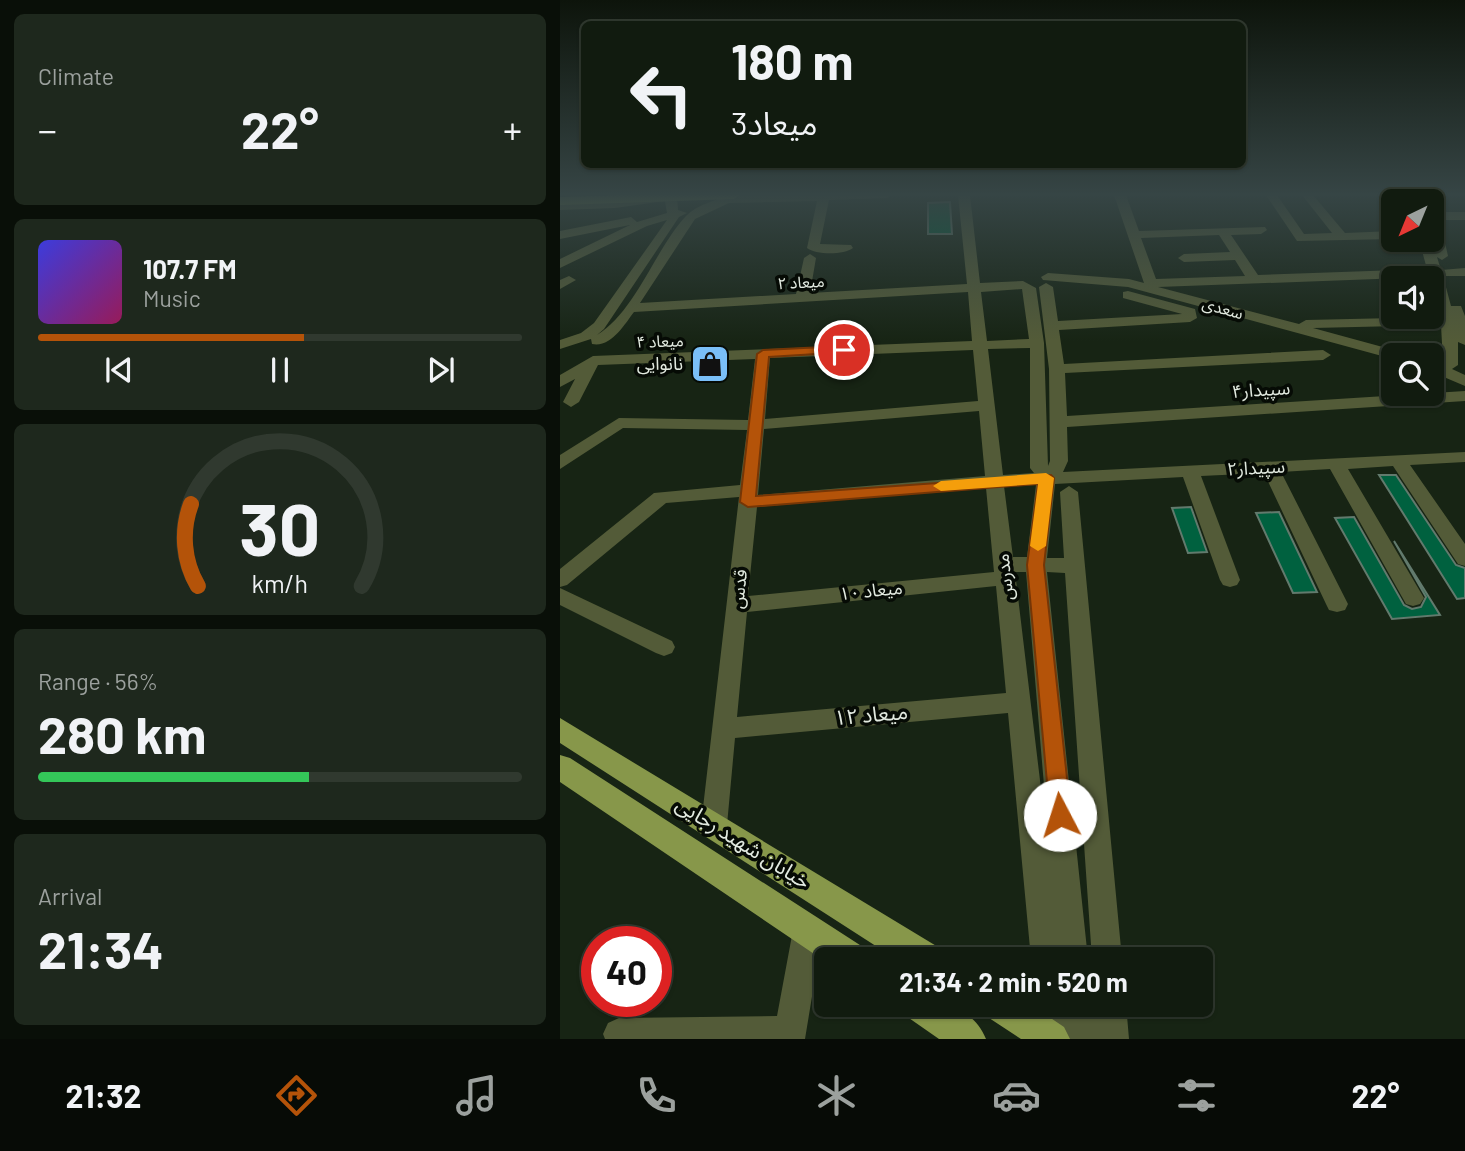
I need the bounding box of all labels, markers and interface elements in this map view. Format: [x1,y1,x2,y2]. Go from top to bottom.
text: 180 m [731,31,854,90]
icon: left [616,49,707,140]
text: Climate [38,62,114,90]
text: 22° [241,97,319,159]
text: میعاد3 [731,103,817,141]
text: − [38,106,57,152]
text: + [503,106,522,152]
north arrow [1381,189,1444,252]
map controls [1381,189,1444,406]
text: 107.7 FM [143,253,236,284]
button: sound [1381,266,1444,329]
street label: میعاد ۲ [777,271,825,292]
text: Music [143,284,201,312]
street label: سعدی [1200,293,1246,323]
pin [814,320,874,380]
street label: میعاد ۴ [636,330,684,351]
icon: arrive [825,331,863,369]
shop icon: نانوایی [689,343,731,385]
button: search [1381,343,1444,406]
icon: previous [100,351,138,389]
icon: pause [261,351,299,389]
icon: next [422,351,460,389]
place label: نانوایی [637,352,683,375]
street label: سپیدار۴ [1231,376,1291,403]
street label: سپیدار۲ [1226,454,1286,481]
text: 30 [240,483,320,571]
street label: مدرس [991,553,1018,602]
text: km/h [252,567,308,597]
street label: قدس [725,568,752,610]
street label: میعاد ۱۰ [838,576,904,604]
text: Range · 56% [38,667,158,695]
street label: میعاد ۱۲ [833,698,909,729]
text: 280 km [38,702,206,764]
position arrow [1023,778,1097,852]
street label: خیابان شهید رجایی [671,790,816,894]
text: Arrival [38,882,102,910]
text: 21:34 [38,917,164,979]
speed limit sign: 40 [581,926,672,1017]
text: 21:34 · 2 min · 520 m [899,966,1128,997]
icon: directions [272,1071,321,1120]
icon: music [452,1071,501,1120]
icon: phone [632,1071,681,1120]
icon: climate [812,1071,861,1120]
icon: car [992,1071,1041,1120]
icon: filters [1172,1071,1221,1120]
text: 21:32 [65,1076,141,1114]
text: 22° [1352,1076,1399,1114]

